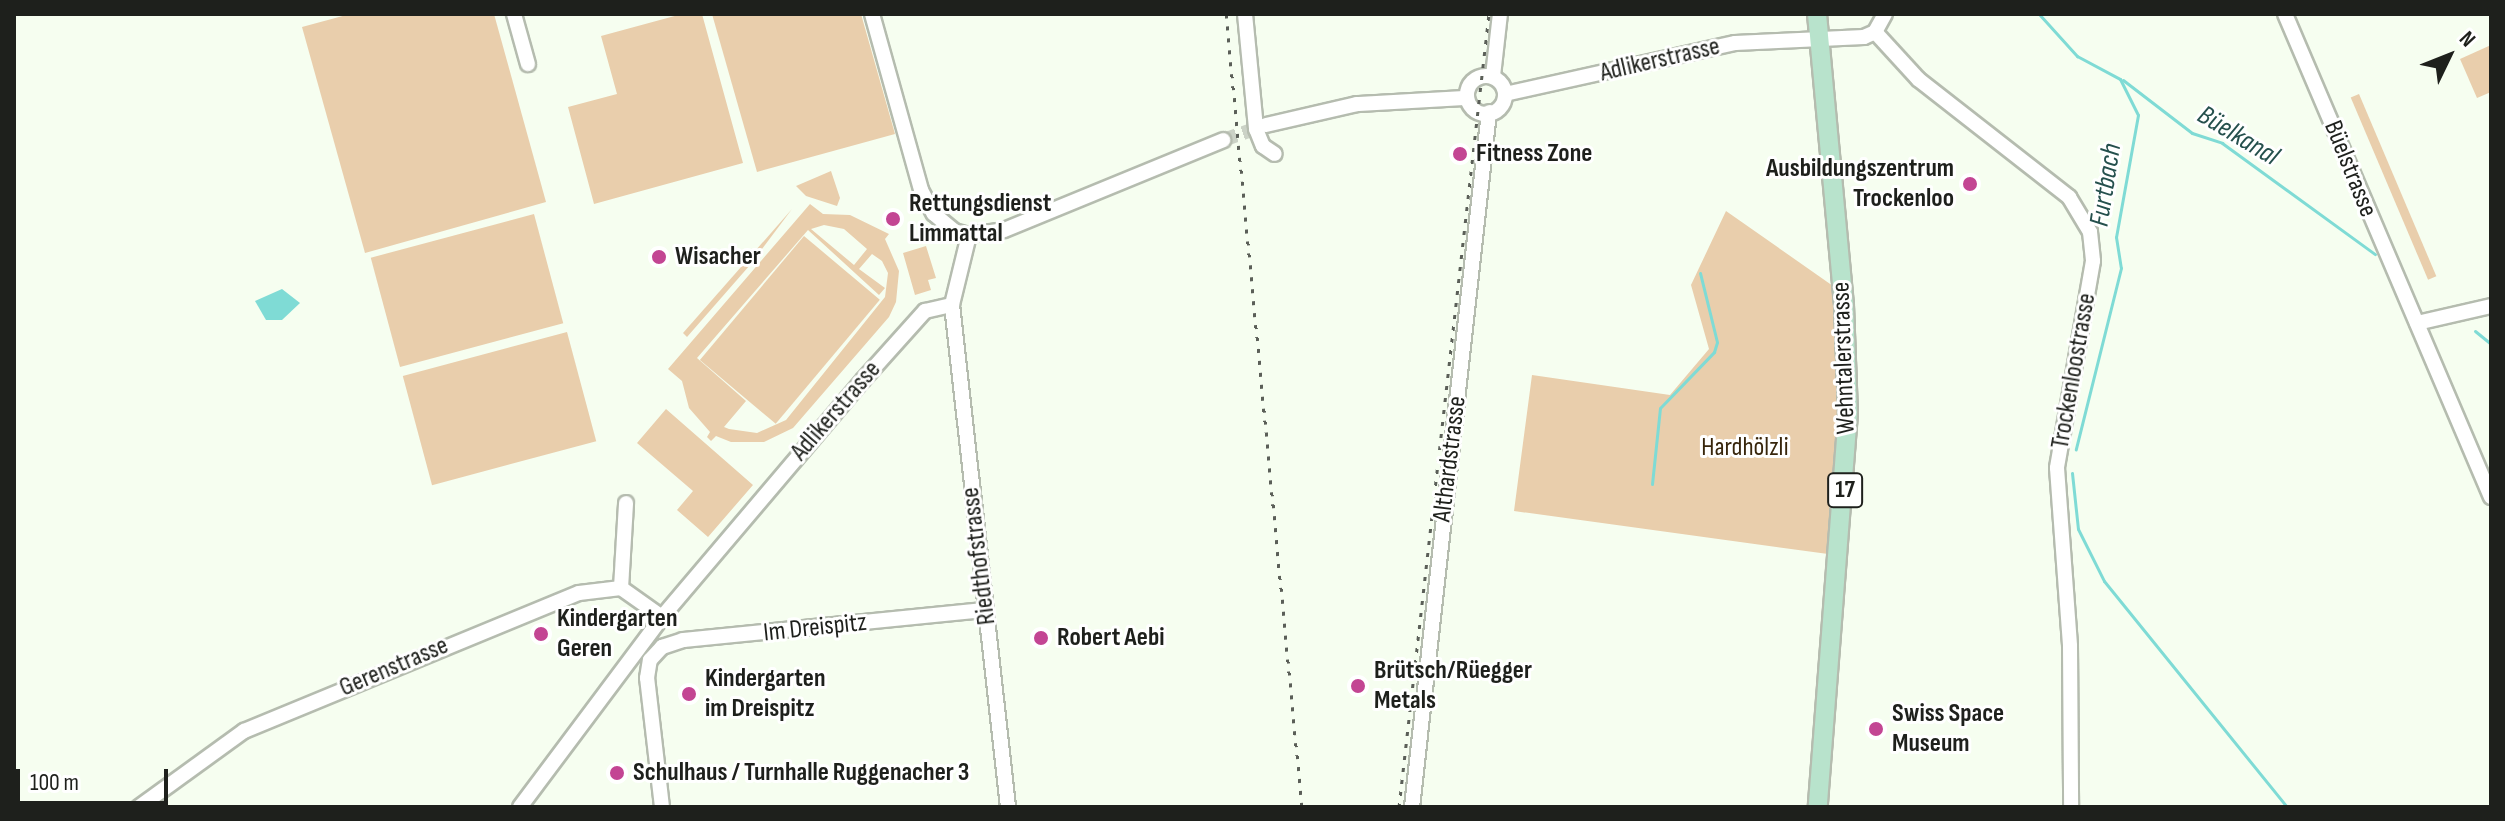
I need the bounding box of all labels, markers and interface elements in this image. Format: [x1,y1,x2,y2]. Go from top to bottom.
north arrow [2409,16,2489,96]
text: N [2453,26,2481,53]
street label: Adlikerstrasse [1597,31,1723,89]
water label: Büelkanal [2191,99,2285,173]
street label: Büelstrasse [2317,116,2383,222]
place label: Fitness Zone [1476,138,1592,170]
water label: Furtbach [2083,141,2129,229]
marker: Fitness Zone [1451,145,1469,163]
place label: Ausbildungszentrum Trockenloo [1766,153,1954,214]
marker: Ausbildungszentrum Trockenloo [1961,175,1979,193]
place label: Rettungsdienst Limmattal [909,188,1051,250]
marker: Rettungsdienst Limmattal [884,210,902,228]
place label: Wisacher [675,241,761,273]
marker: Wisacher [650,248,668,266]
street label: Wehntalerstrasse [1826,281,1862,435]
street label: Trockenloostrasse [2045,291,2103,451]
street label: Adlikerstrasse [784,355,888,467]
street label: Althardstrasse [1427,394,1473,524]
park label: Hardhölzli [1701,432,1789,464]
road number: 17 [1827,470,1863,510]
street label: Riedthofstrasse [955,485,1003,627]
place label: Kindergarten Geren [557,603,677,664]
street label: Im Dreispitz [762,607,868,649]
place label: Robert Aebi [1057,622,1165,654]
marker: Kindergarten Geren [532,625,550,643]
marker: Robert Aebi [1032,629,1050,647]
street label: Gerenstrasse [335,630,453,704]
place label: Brütsch/Rüegger Metals [1374,655,1532,716]
place label: Kindergarten im Dreispitz [705,663,825,724]
marker: Brütsch/Rüegger Metals [1349,677,1367,695]
marker: Kindergarten im Dreispitz [680,685,698,703]
place label: Swiss Space Museum [1892,698,2004,760]
marker: Swiss Space Museum [1867,720,1885,738]
scale bar [20,753,172,803]
place label: Schulhaus / Turnhalle Ruggenacher 3 [633,757,969,789]
marker: Schulhaus / Turnhalle Ruggenacher 3 [608,764,626,782]
text: 100 m [30,768,79,797]

